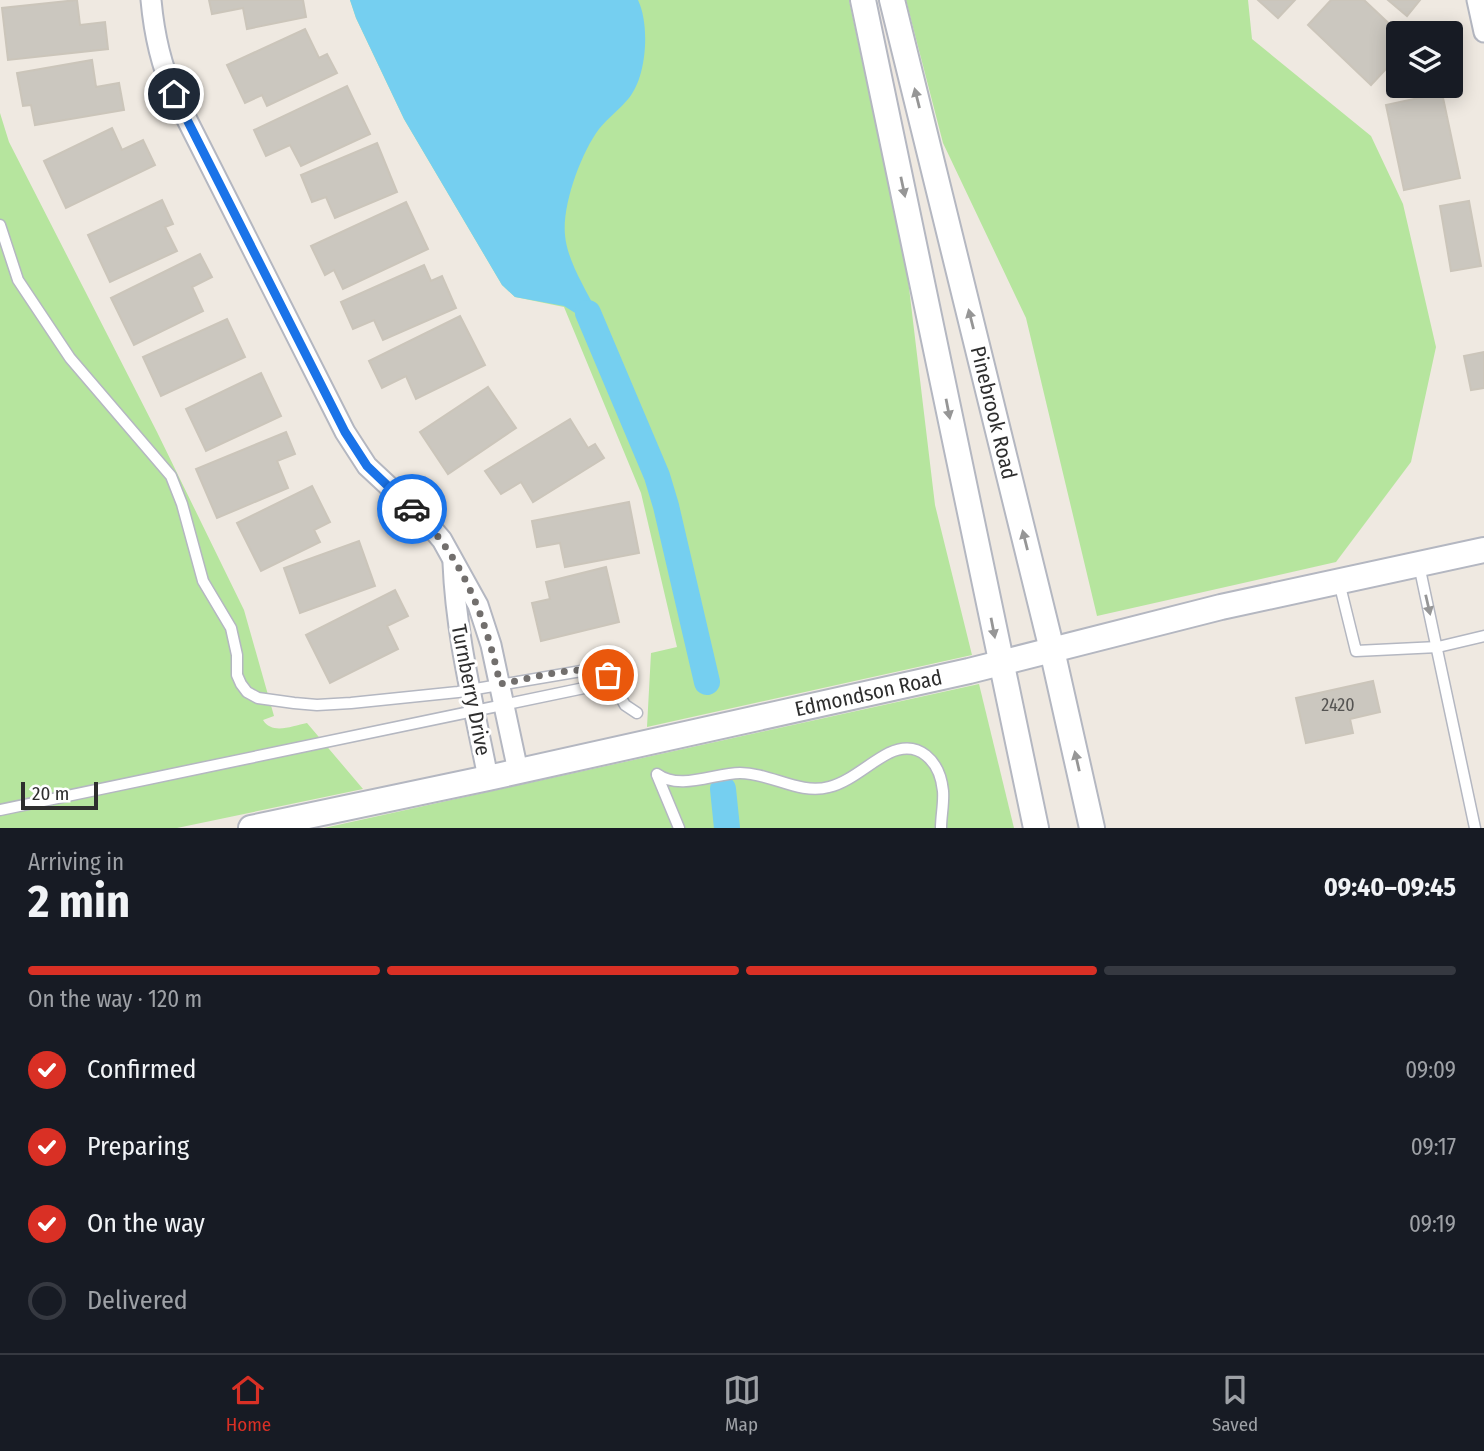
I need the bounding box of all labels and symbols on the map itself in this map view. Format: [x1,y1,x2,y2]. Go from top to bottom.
pin [144,64,204,124]
one-way arrow [911,87,922,109]
one-way arrow [897,176,908,198]
one-way arrow [966,308,977,330]
street label: Pinebrook Road [965,344,1022,482]
one-way arrow [943,398,954,420]
courier [377,474,447,544]
one-way arrow [1019,529,1030,551]
one-way arrow [1423,594,1434,616]
one-way arrow [987,617,998,639]
street label: Turnberry Drive [446,622,496,758]
pin [578,645,638,705]
street label: Edmondson Road [793,664,944,722]
house number: 2420 [1321,694,1355,716]
one-way arrow [1072,750,1083,772]
scale bar [21,779,98,811]

